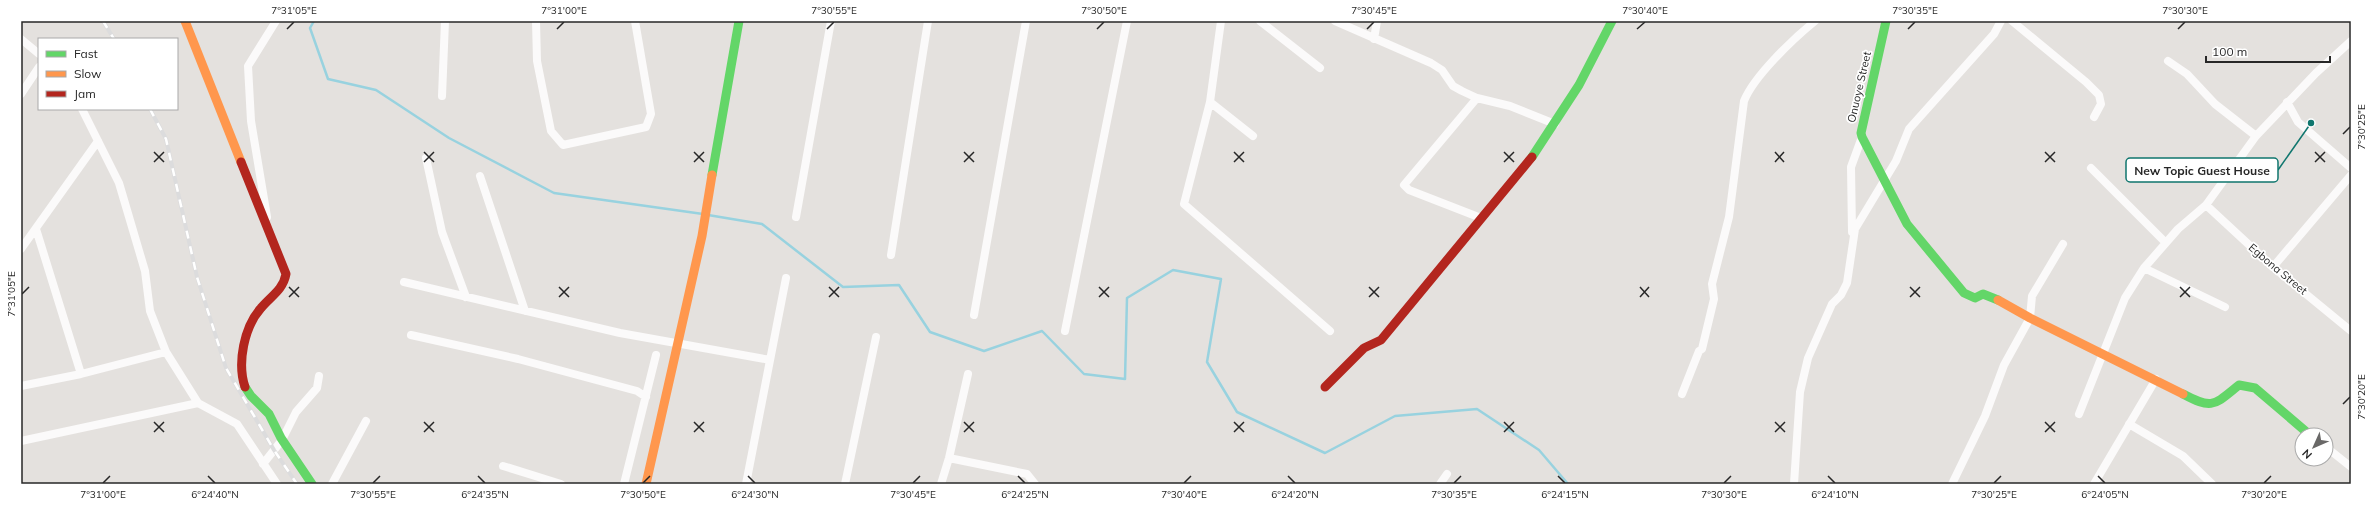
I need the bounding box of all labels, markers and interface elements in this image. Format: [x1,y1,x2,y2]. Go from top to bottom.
text: 7°31'05"E [271,4,317,17]
text: 7°31'00"E [541,4,587,17]
text: 7°30'55"E [811,4,857,17]
text: 7°30'50"E [1081,4,1127,17]
text: 7°30'45"E [1351,4,1397,17]
text: 7°30'40"E [1622,4,1668,17]
text: 7°30'35"E [1892,4,1938,17]
text: 7°30'30"E [2162,4,2208,17]
legend [38,38,178,110]
scale bar [2206,38,2330,64]
text: 100 m [2212,44,2247,59]
text: Fast [74,46,98,61]
street label: Onuoye Street [1844,50,1874,124]
text: Slow [74,66,102,81]
text: Jam [74,86,96,101]
text: 7°30'25"E [2355,104,2368,150]
callout: New Topic Guest House [2126,158,2278,182]
text: New Topic Guest House [2134,163,2270,178]
street label: Egbona Street [2246,240,2310,298]
text: 7°31'05"E [5,271,18,317]
text: 7°30'20"E [2355,374,2368,420]
north arrow [2294,427,2334,467]
text: N [2299,446,2315,462]
text: 7°31'00"E [80,488,126,501]
text: 6°24'40"N [191,488,239,501]
text: 7°30'55"E [350,488,396,501]
text: 6°24'35"N [461,488,509,501]
text: 7°30'50"E [620,488,666,501]
text: 6°24'30"N [731,488,779,501]
text: 7°30'45"E [890,488,936,501]
text: 6°24'25"N [1001,488,1049,501]
text: 7°30'40"E [1161,488,1207,501]
text: 6°24'20"N [1271,488,1319,501]
text: 7°30'35"E [1431,488,1477,501]
text: 6°24'15"N [1541,488,1589,501]
text: 7°30'30"E [1701,488,1747,501]
text: 6°24'10"N [1811,488,1859,501]
text: 7°30'25"E [1971,488,2017,501]
text: 6°24'05"N [2081,488,2129,501]
text: 7°30'20"E [2241,488,2287,501]

